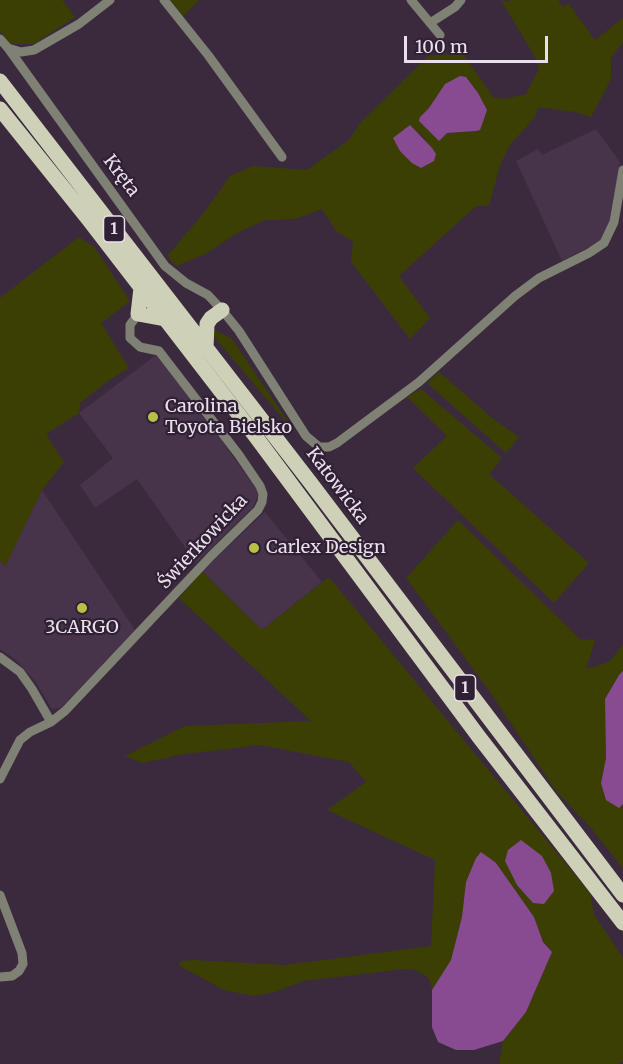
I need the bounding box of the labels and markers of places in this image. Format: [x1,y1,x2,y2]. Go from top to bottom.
place label: Carolina Toyota Bielsko [165,396,292,438]
marker: Carolina Toyota Bielsko [146,410,160,424]
place label: Carlex Design [266,537,386,559]
marker: Carlex Design [247,541,261,555]
marker: 3CARGO [75,601,89,615]
place label: 3CARGO [45,617,119,639]

